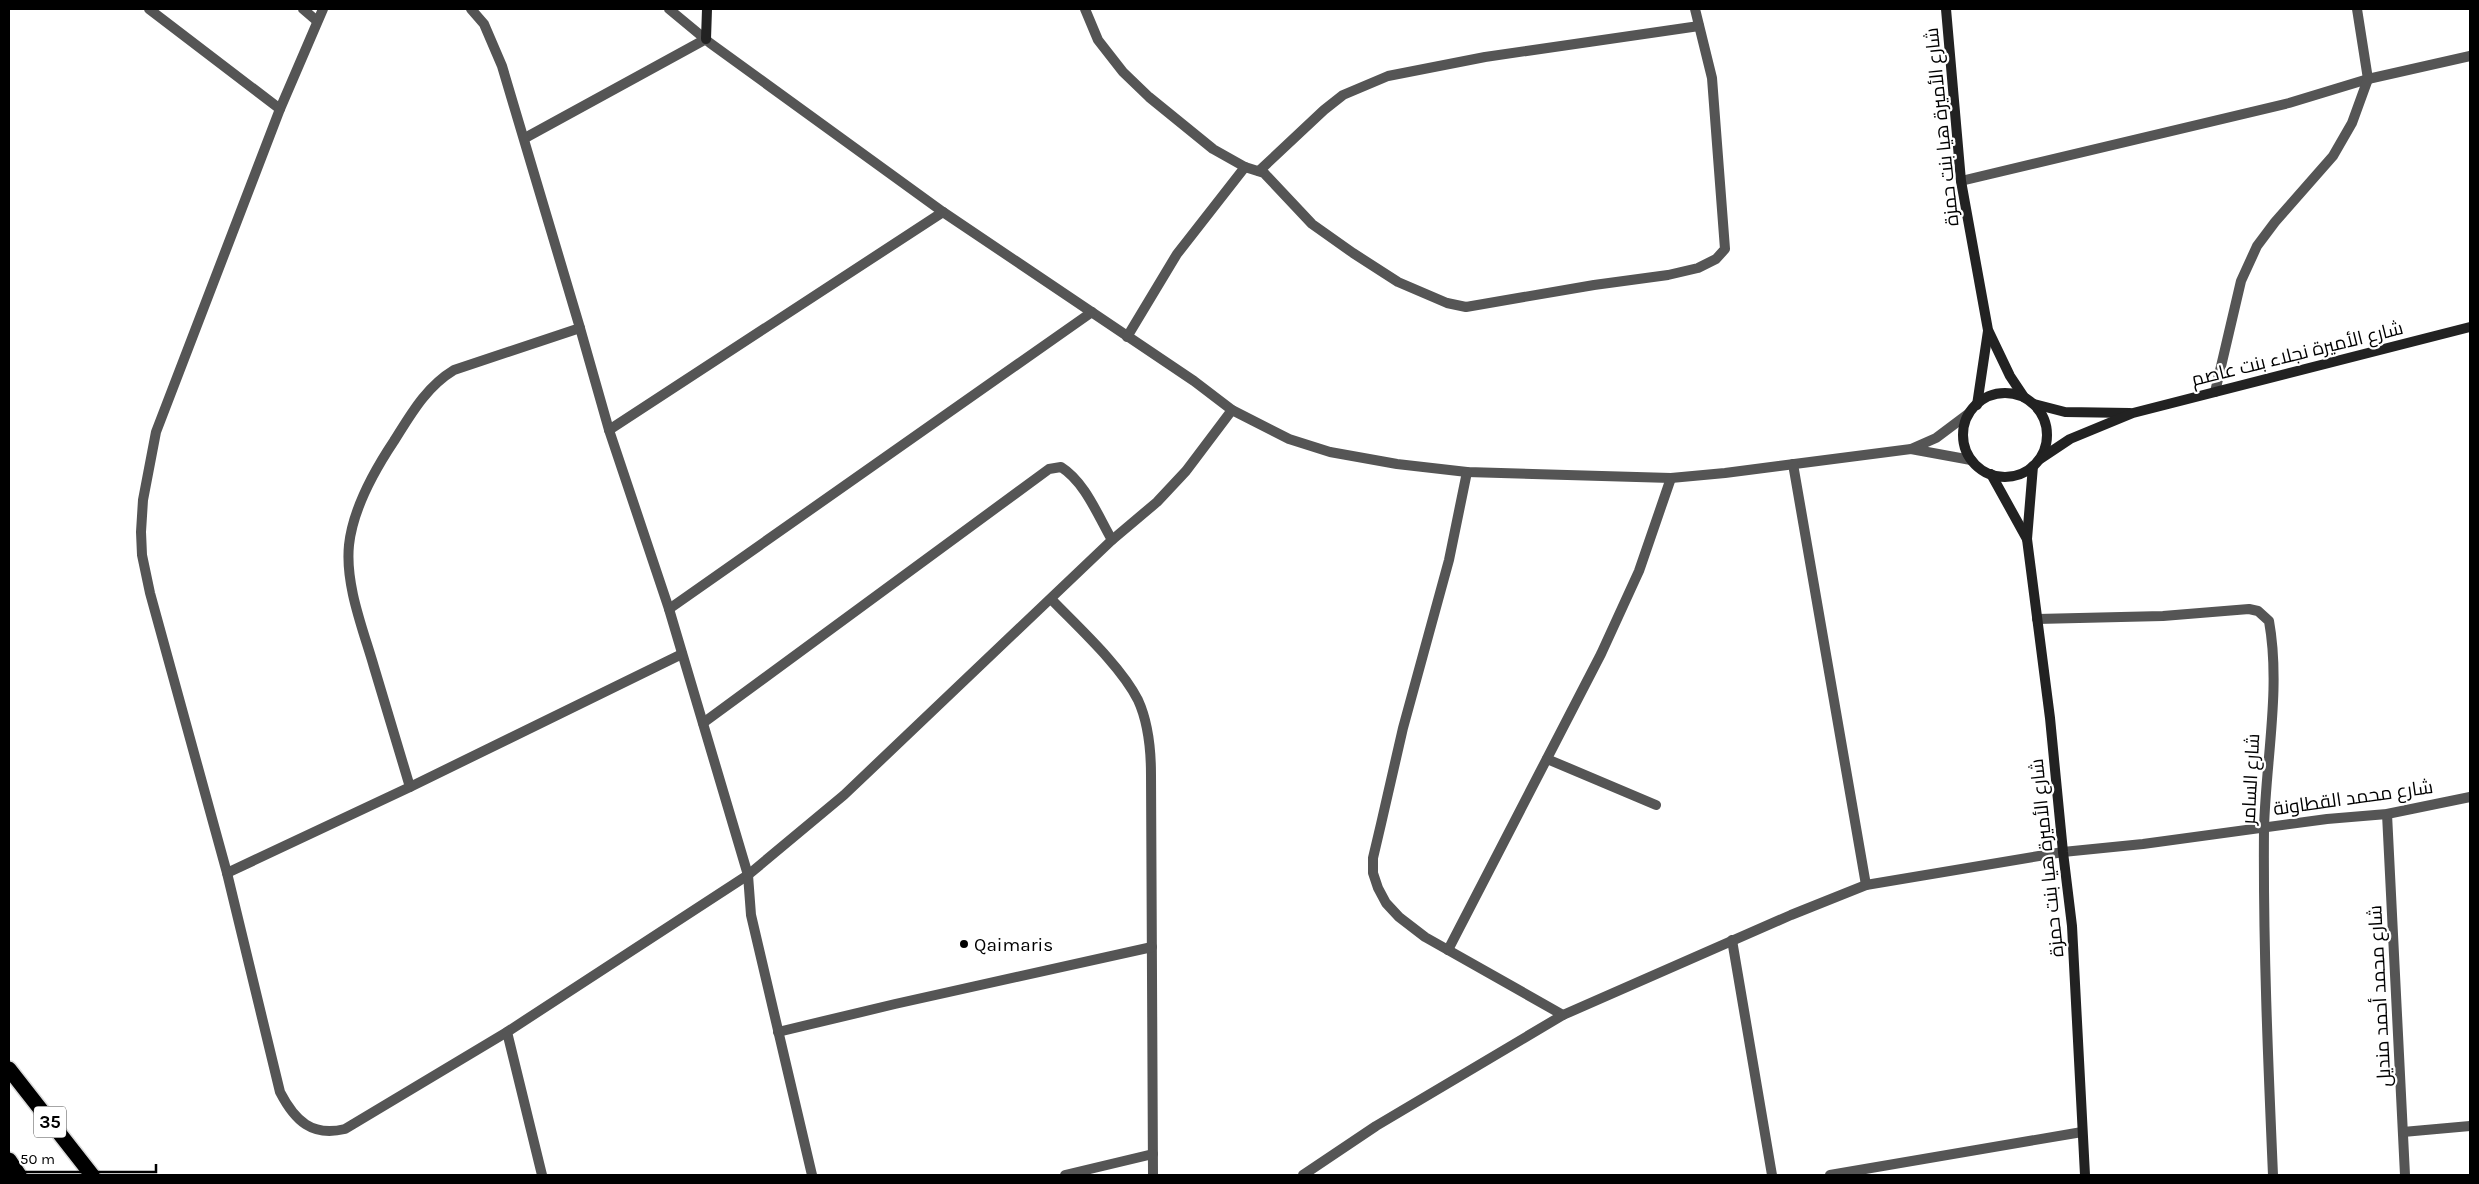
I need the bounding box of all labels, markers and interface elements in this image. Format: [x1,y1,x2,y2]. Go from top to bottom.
street label: شارع الأميرة هيا بنت حمزة [1921,26,1965,227]
street label: شارع الأميرة نجلاء بنت عاصم [2189,317,2406,393]
street label: شارع السامر [2238,733,2266,826]
street label: شارع الأميرة هيا بنت حمزة [2026,757,2070,958]
street label: شارع محمد القطاونة [2272,776,2435,822]
street label: شارع محمد أحمد منديل [2363,904,2398,1087]
place label: Qaimaris [974,934,1053,956]
marker: Qaimaris [958,938,970,950]
road number: 35 [34,1106,66,1138]
scale bar [12,1142,156,1174]
text: 50 m [20,1150,55,1168]

